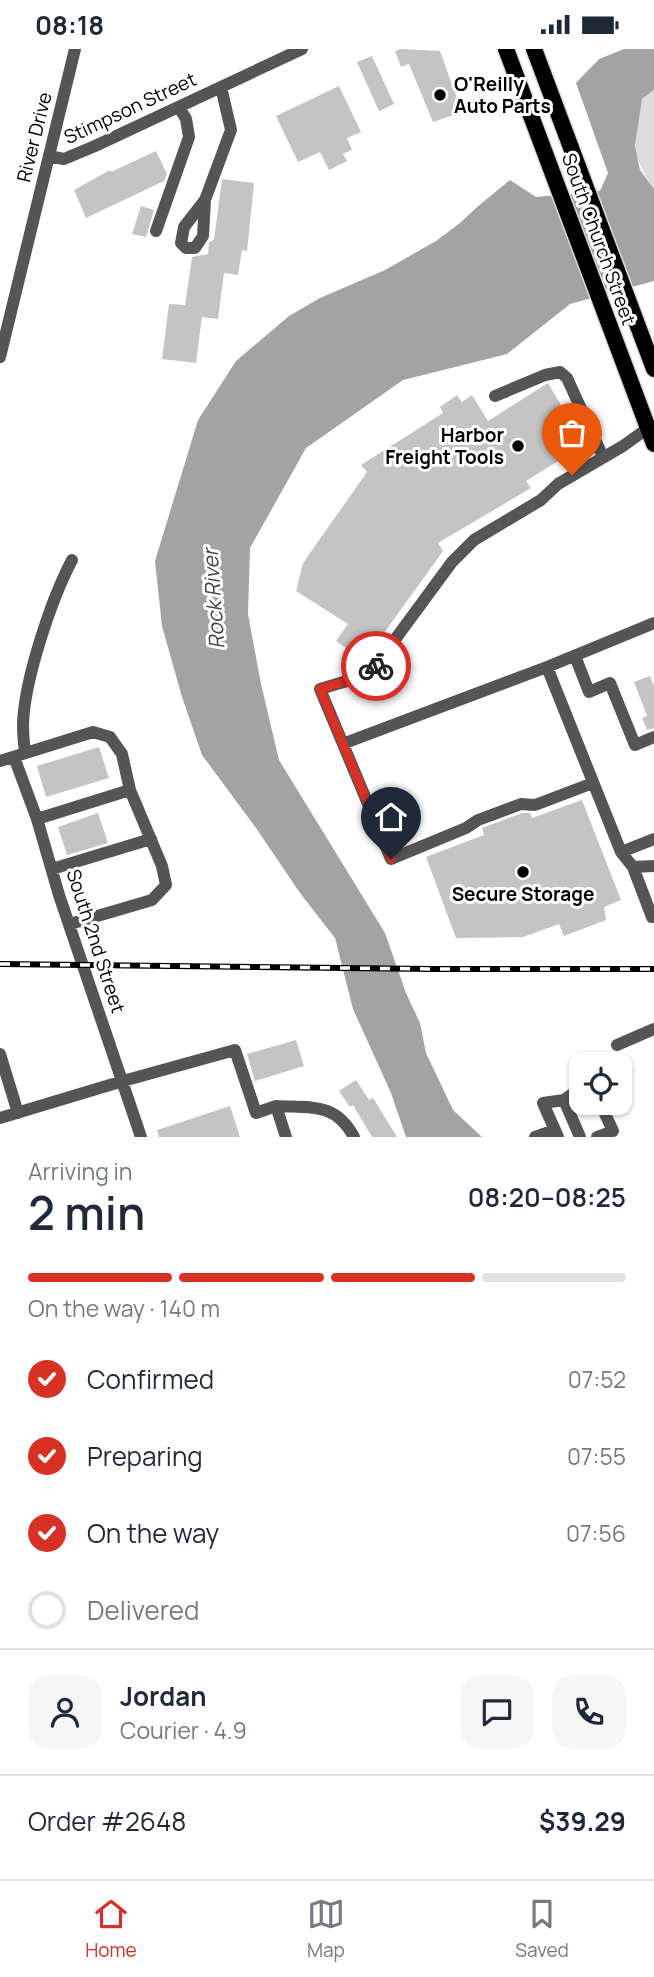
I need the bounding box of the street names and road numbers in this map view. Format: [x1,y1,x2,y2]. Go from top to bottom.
street label: Stimpson Street [60,66,200,150]
street label: River Drive [10,89,58,185]
street label: South Church Street [556,149,642,329]
street label: South 2nd Street [60,866,132,1016]

